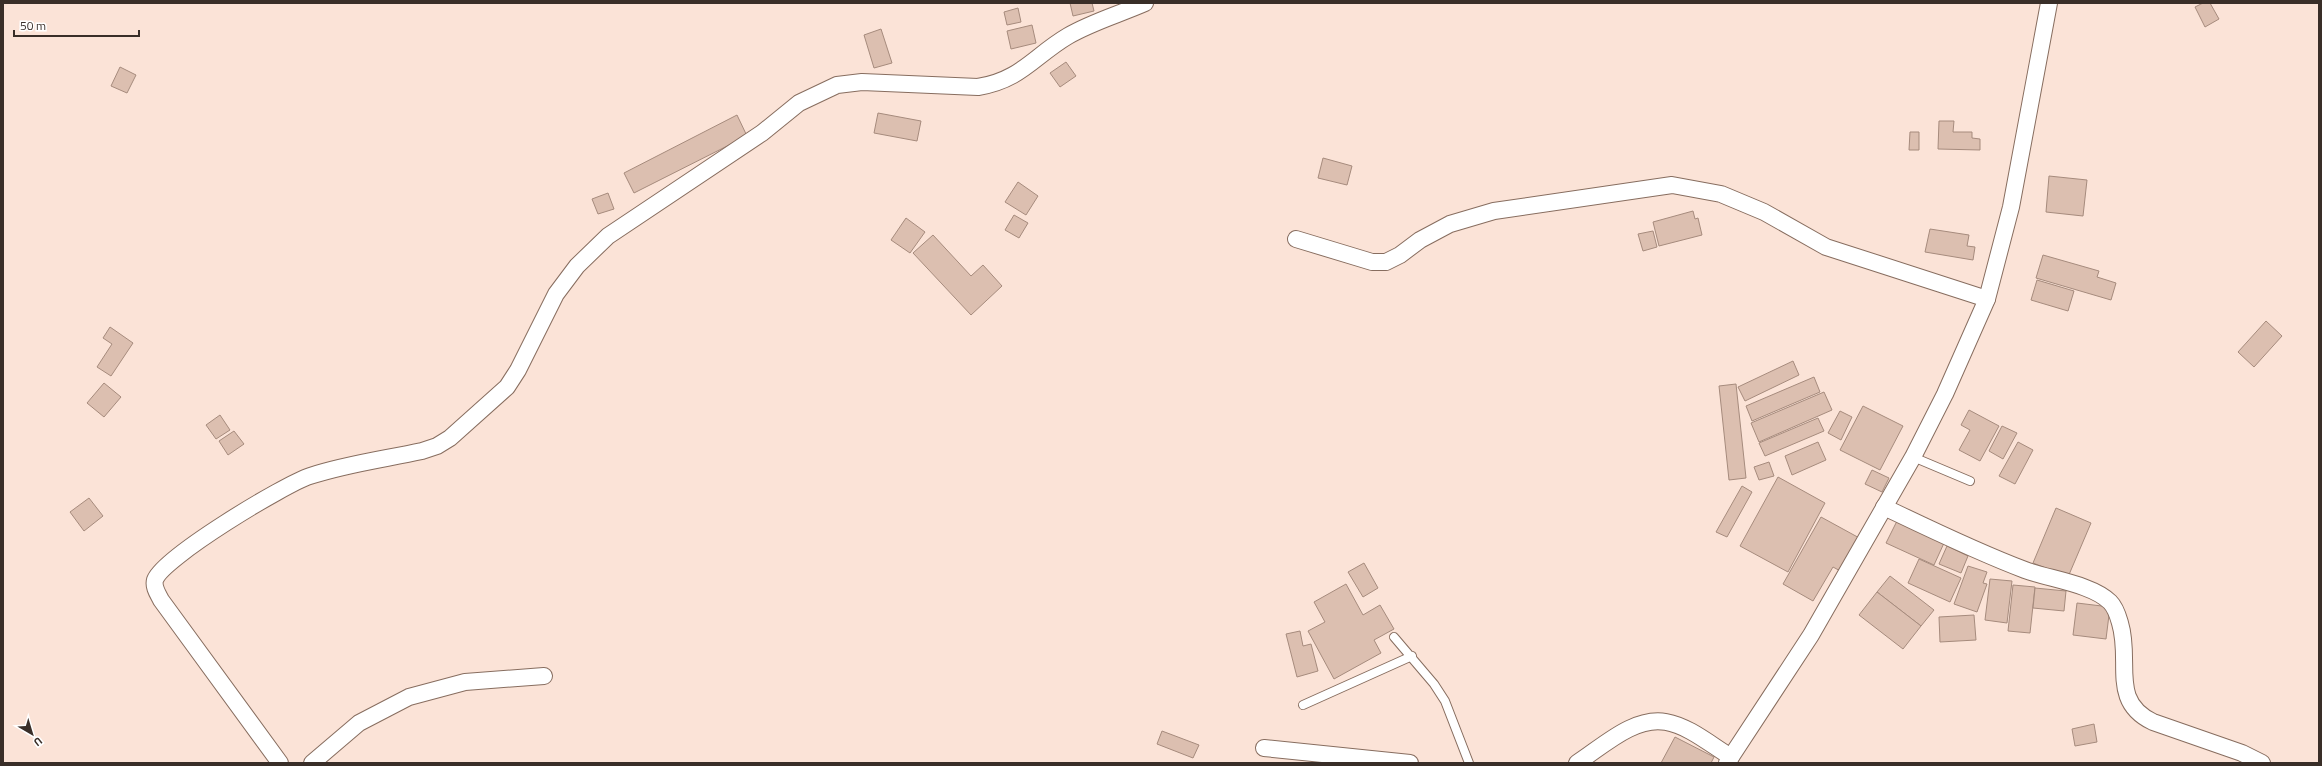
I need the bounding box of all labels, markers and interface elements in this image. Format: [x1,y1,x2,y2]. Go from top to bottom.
scale bar [14,12,139,38]
text: 50 m [20,16,46,35]
north arrow [12,714,52,754]
text: U [30,733,46,750]

